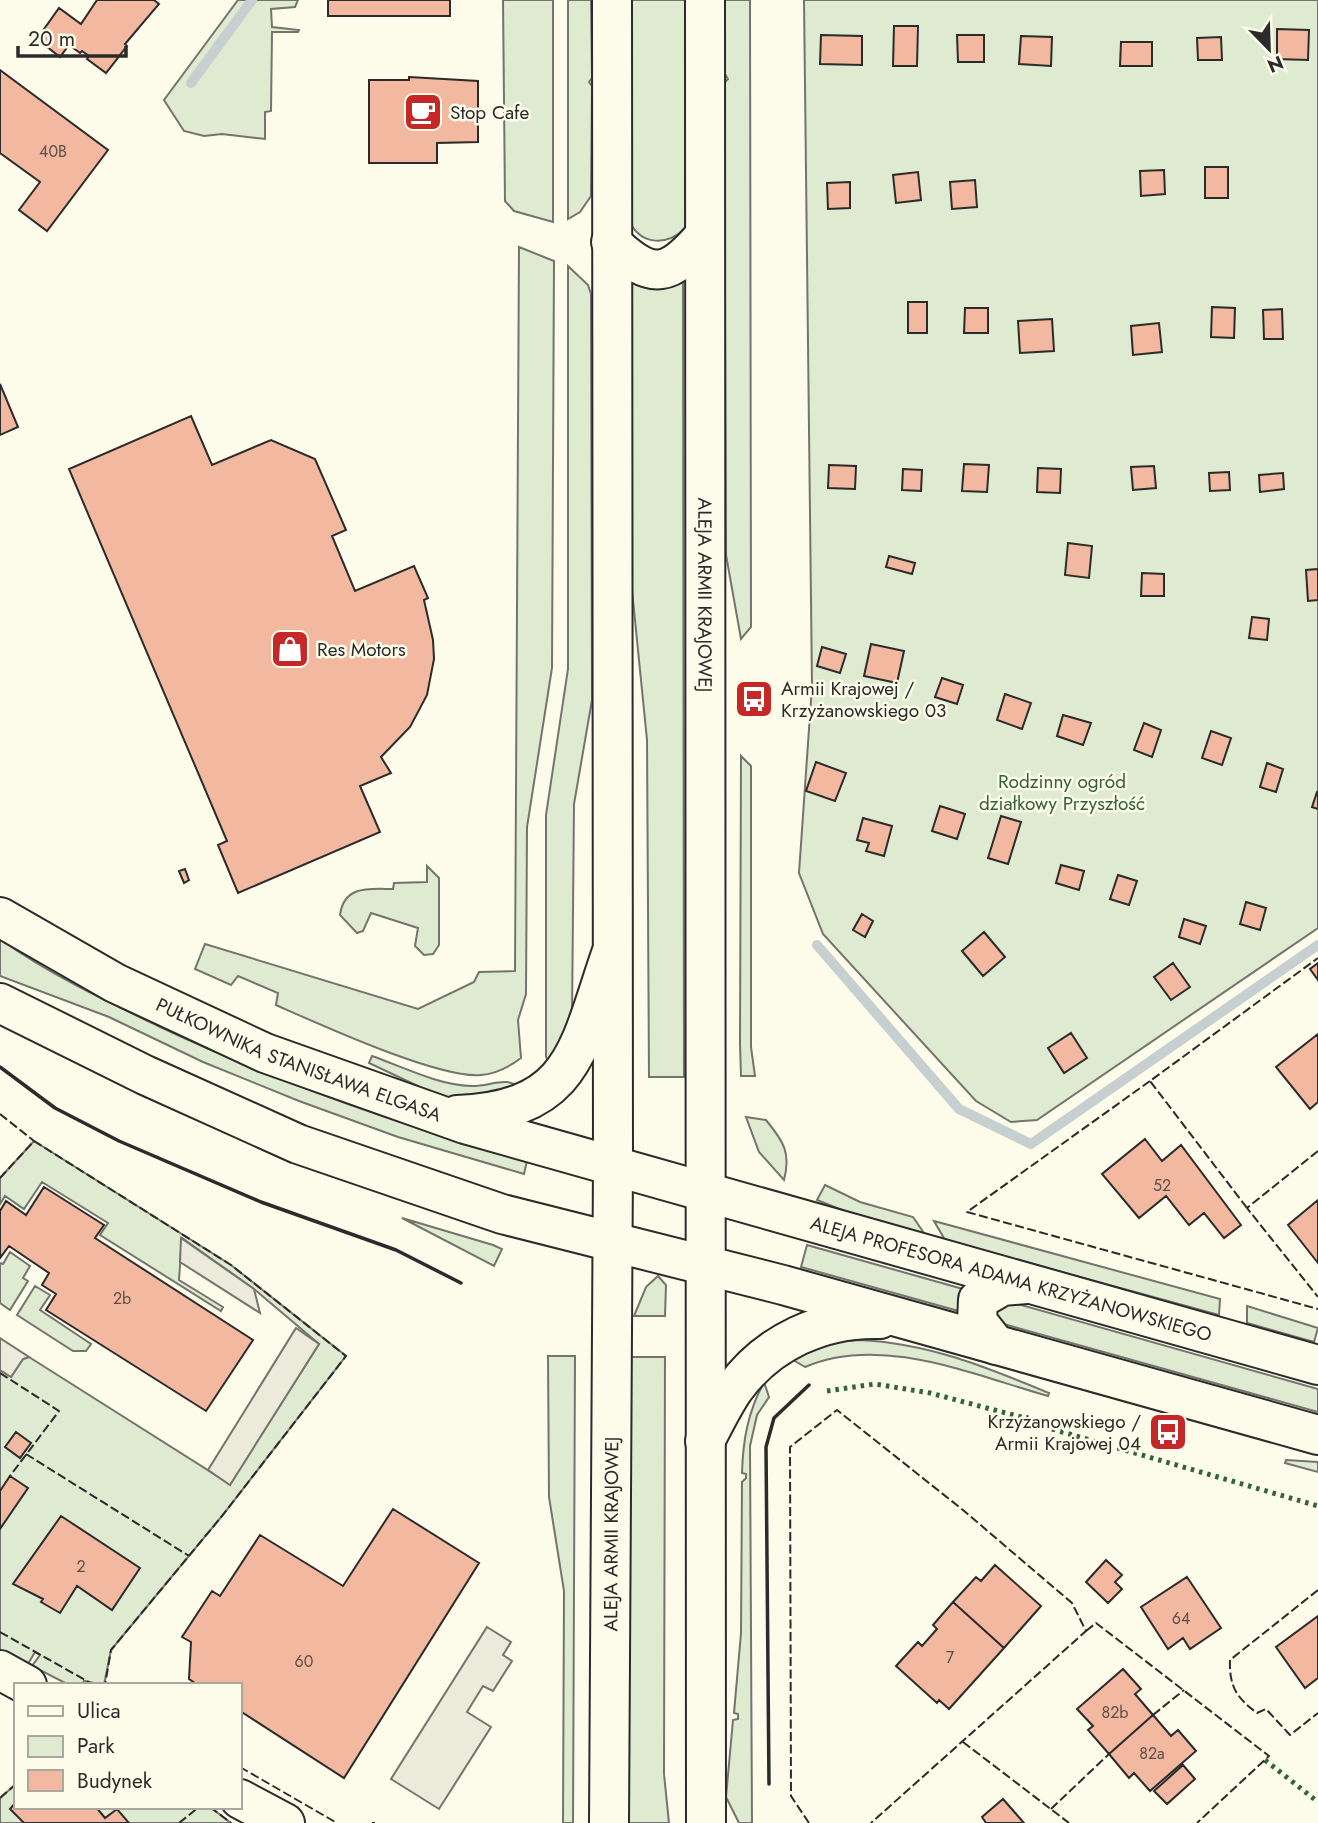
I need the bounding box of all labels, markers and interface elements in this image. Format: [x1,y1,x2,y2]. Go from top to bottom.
scale bar [18,14,126,58]
north arrow [1234,14,1304,84]
text: 20 m [28,24,75,54]
text: N [1263,49,1288,80]
cafe icon: Stop Cafe [402,91,444,133]
place label: Stop Cafe [450,99,529,126]
house number: 40B [39,140,67,163]
street label: ALEJA ARMII KRAJOWEJ [691,498,718,692]
shop icon: Res Motors [269,628,311,670]
place label: Res Motors [317,636,406,663]
place label: Armii Krajowej / Krzyżanowskiego 03 [781,675,947,724]
bus stop icon: Armii Krajowej / Krzyżanowskiego 03 [733,678,775,720]
park label: Rodzinny ogród działkowy Przyszłość [979,768,1145,817]
street label: PUŁKOWNIKA STANISŁAWA ELGASA [152,991,445,1129]
house number: 52 [1153,1174,1171,1197]
street label: ALEJA PROFESORA ADAMA KRZYŻANOWSKIEGO [807,1209,1215,1348]
house number: 2b [113,1287,131,1310]
place label: Krzyżanowskiego / Armii Krajowej 04 [987,1408,1141,1457]
bus stop icon: Krzyżanowskiego / Armii Krajowej 04 [1147,1411,1189,1453]
street label: ALEJA ARMII KRAJOWEJ [597,1437,625,1631]
house number: 2 [76,1555,86,1578]
house number: 64 [1172,1607,1190,1630]
house number: 7 [946,1646,955,1669]
house number: 60 [295,1650,313,1673]
legend [14,1683,242,1809]
text: Ulica [77,1696,121,1726]
house number: 82b [1102,1701,1128,1724]
text: Park [77,1731,115,1761]
house number: 82a [1139,1742,1165,1765]
text: Budynek [77,1766,153,1796]

